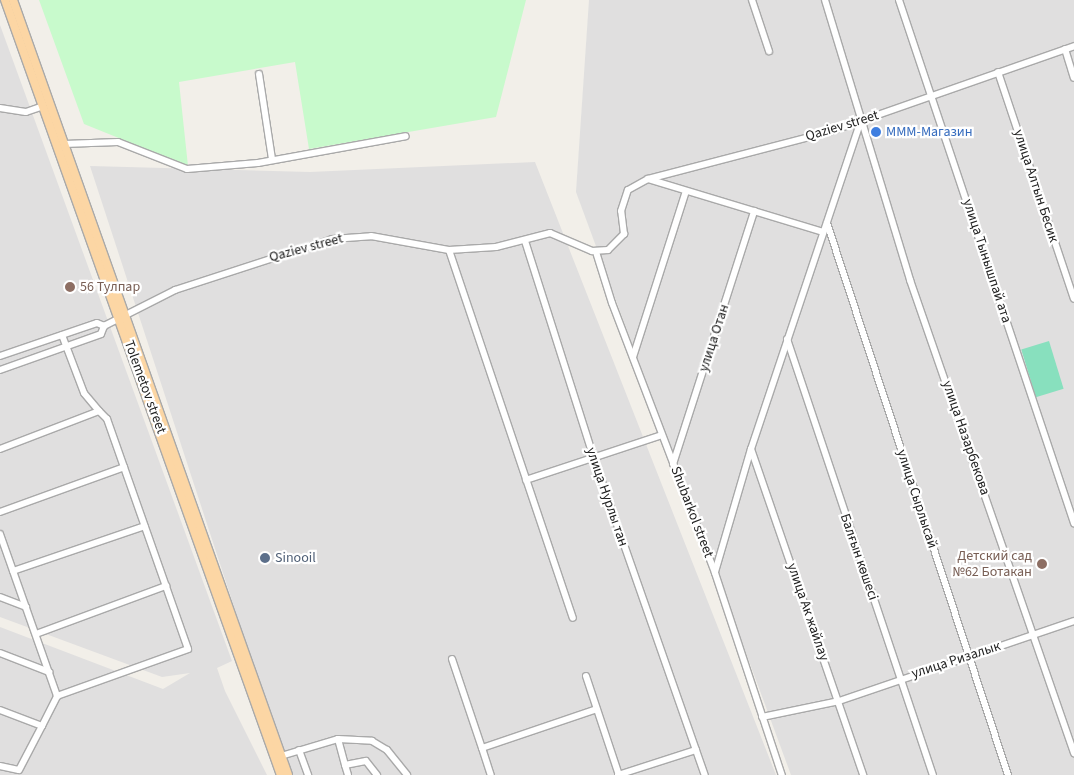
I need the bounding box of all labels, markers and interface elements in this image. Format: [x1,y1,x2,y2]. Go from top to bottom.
street label: Qaziev street [803,107,881,145]
place label: МММ-Магазин [886,124,973,140]
marker: МММ-Магазин [870,126,882,138]
street label: улица Алтын Бесик [1010,127,1062,245]
street label: улица Тынышпай ата [959,197,1015,325]
street label: Qaziev street [267,230,345,266]
place label: 56 Тулпар [80,279,140,295]
marker: 56 Тулпар [64,281,76,293]
street label: улица Отан [695,302,733,374]
street label: Tolemetov street [120,338,170,436]
street label: улица Назарбекова [939,379,993,497]
street label: улица Нурлы тан [582,445,632,549]
street label: улица Сырлысай [893,448,941,550]
street label: Shubarkol street [667,464,717,560]
street label: Балғын көшесі [836,512,882,602]
place label: Детский сад №62 Ботакан [952,548,1032,580]
place label: Sinooil [275,550,316,566]
marker: Sinooil [259,552,271,564]
marker: Детский сад №62 Ботакан [1036,558,1048,570]
street label: улица Ак жайлау [783,561,833,663]
street label: улица Ризалык [909,638,1003,682]

